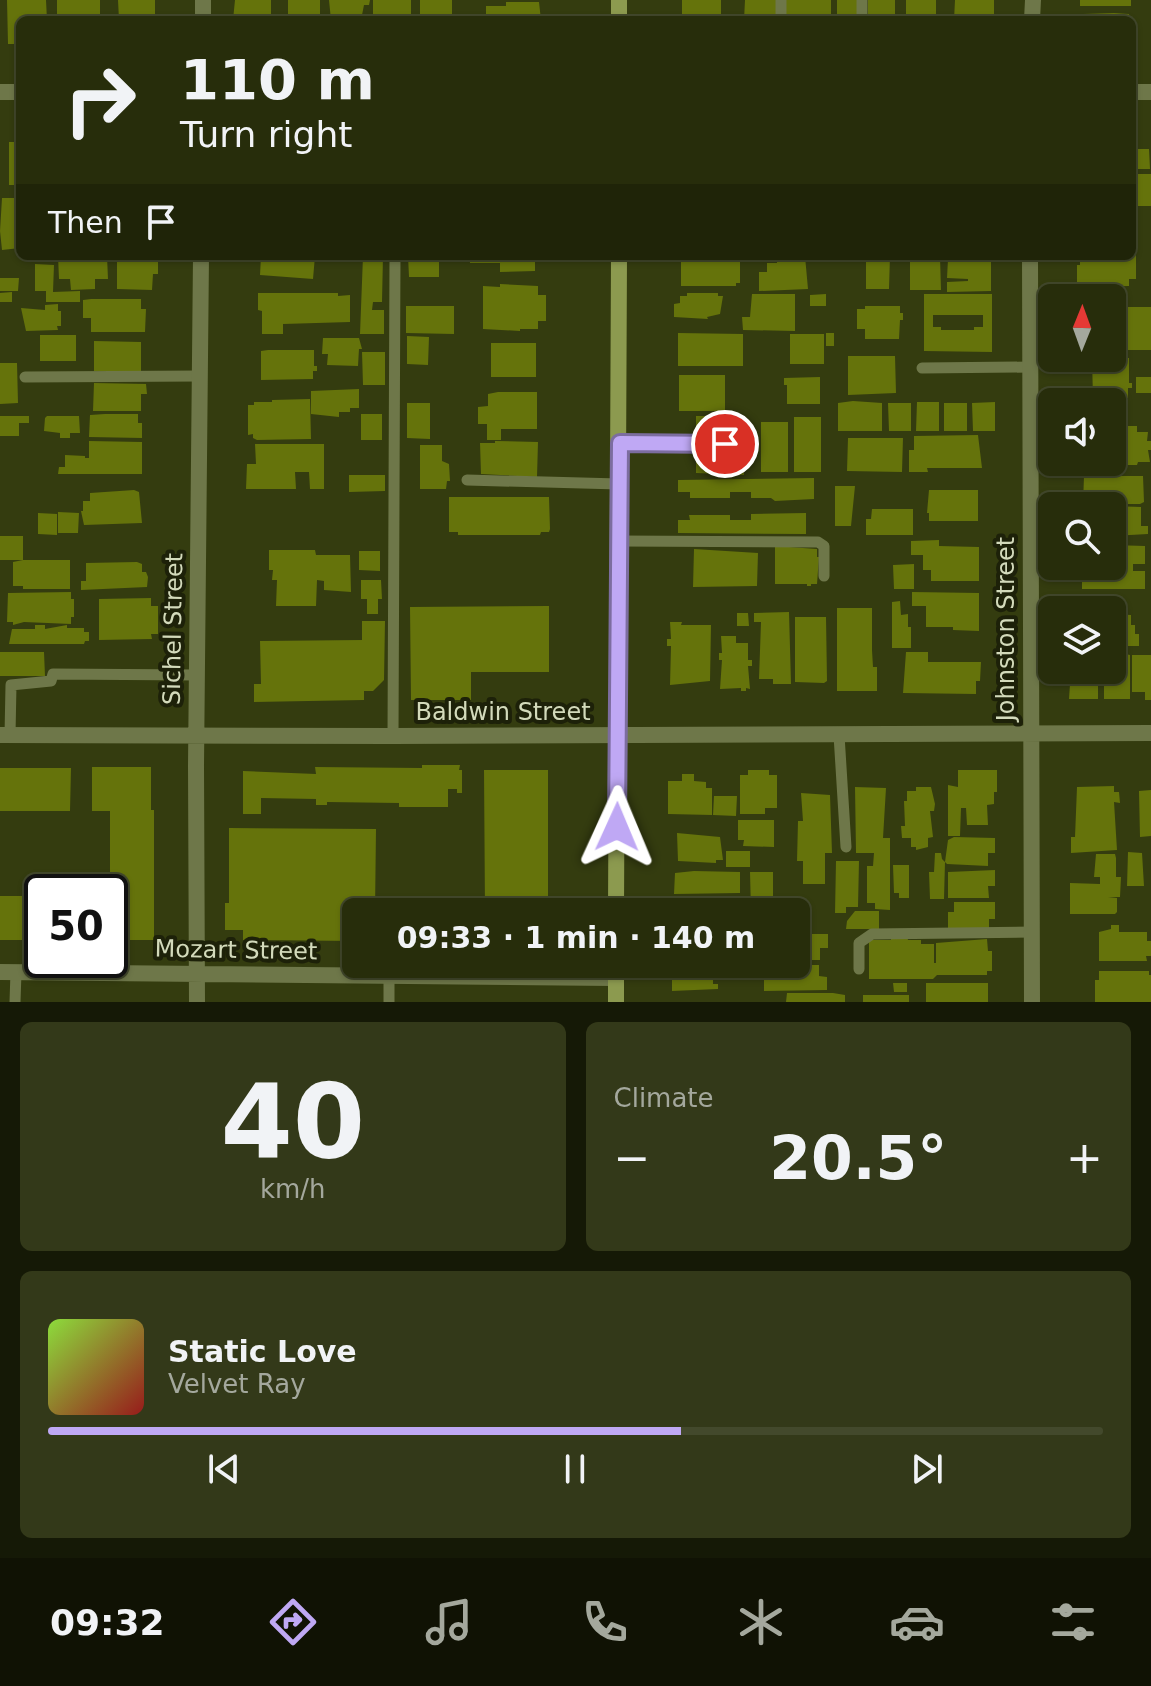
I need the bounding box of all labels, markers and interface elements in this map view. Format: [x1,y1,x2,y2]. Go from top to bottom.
text: 110 m [180,47,375,112]
icon: right [48,48,152,152]
text: Turn right [180,114,352,155]
icon: arrive [139,200,183,244]
text: Then [48,205,123,240]
north arrow [1038,284,1126,372]
map controls [1038,284,1126,684]
button: sound [1038,388,1126,476]
pin [691,410,759,478]
icon: arrive [703,422,747,466]
button: search [1038,492,1126,580]
street label: Johnston Street [992,537,1020,723]
street label: Sichel Street [158,553,188,705]
button: layers [1038,596,1126,684]
street label: Baldwin Street [415,698,591,726]
position arrow [575,785,659,869]
speed limit sign: 50 [24,874,128,978]
text: 09:33 · 1 min · 140 m [397,920,755,955]
street label: Mozart Street [155,935,317,965]
text: 40 [220,1061,365,1183]
text: Climate [614,1083,714,1113]
text: 20.5° [769,1123,947,1193]
text: − [614,1132,650,1183]
text: + [1066,1132,1103,1183]
text: km/h [260,1174,326,1204]
text: Static Love [168,1334,357,1369]
text: Velvet Ray [168,1369,306,1399]
icon: previous [202,1447,246,1491]
icon: pause [553,1447,597,1491]
icon: next [905,1447,949,1491]
icon: directions [265,1594,321,1650]
icon: music [421,1594,477,1650]
icon: phone [577,1594,633,1650]
icon: climate [733,1594,789,1650]
icon: car [889,1594,945,1650]
icon: filters [1045,1594,1101,1650]
text: 09:32 [50,1602,165,1643]

